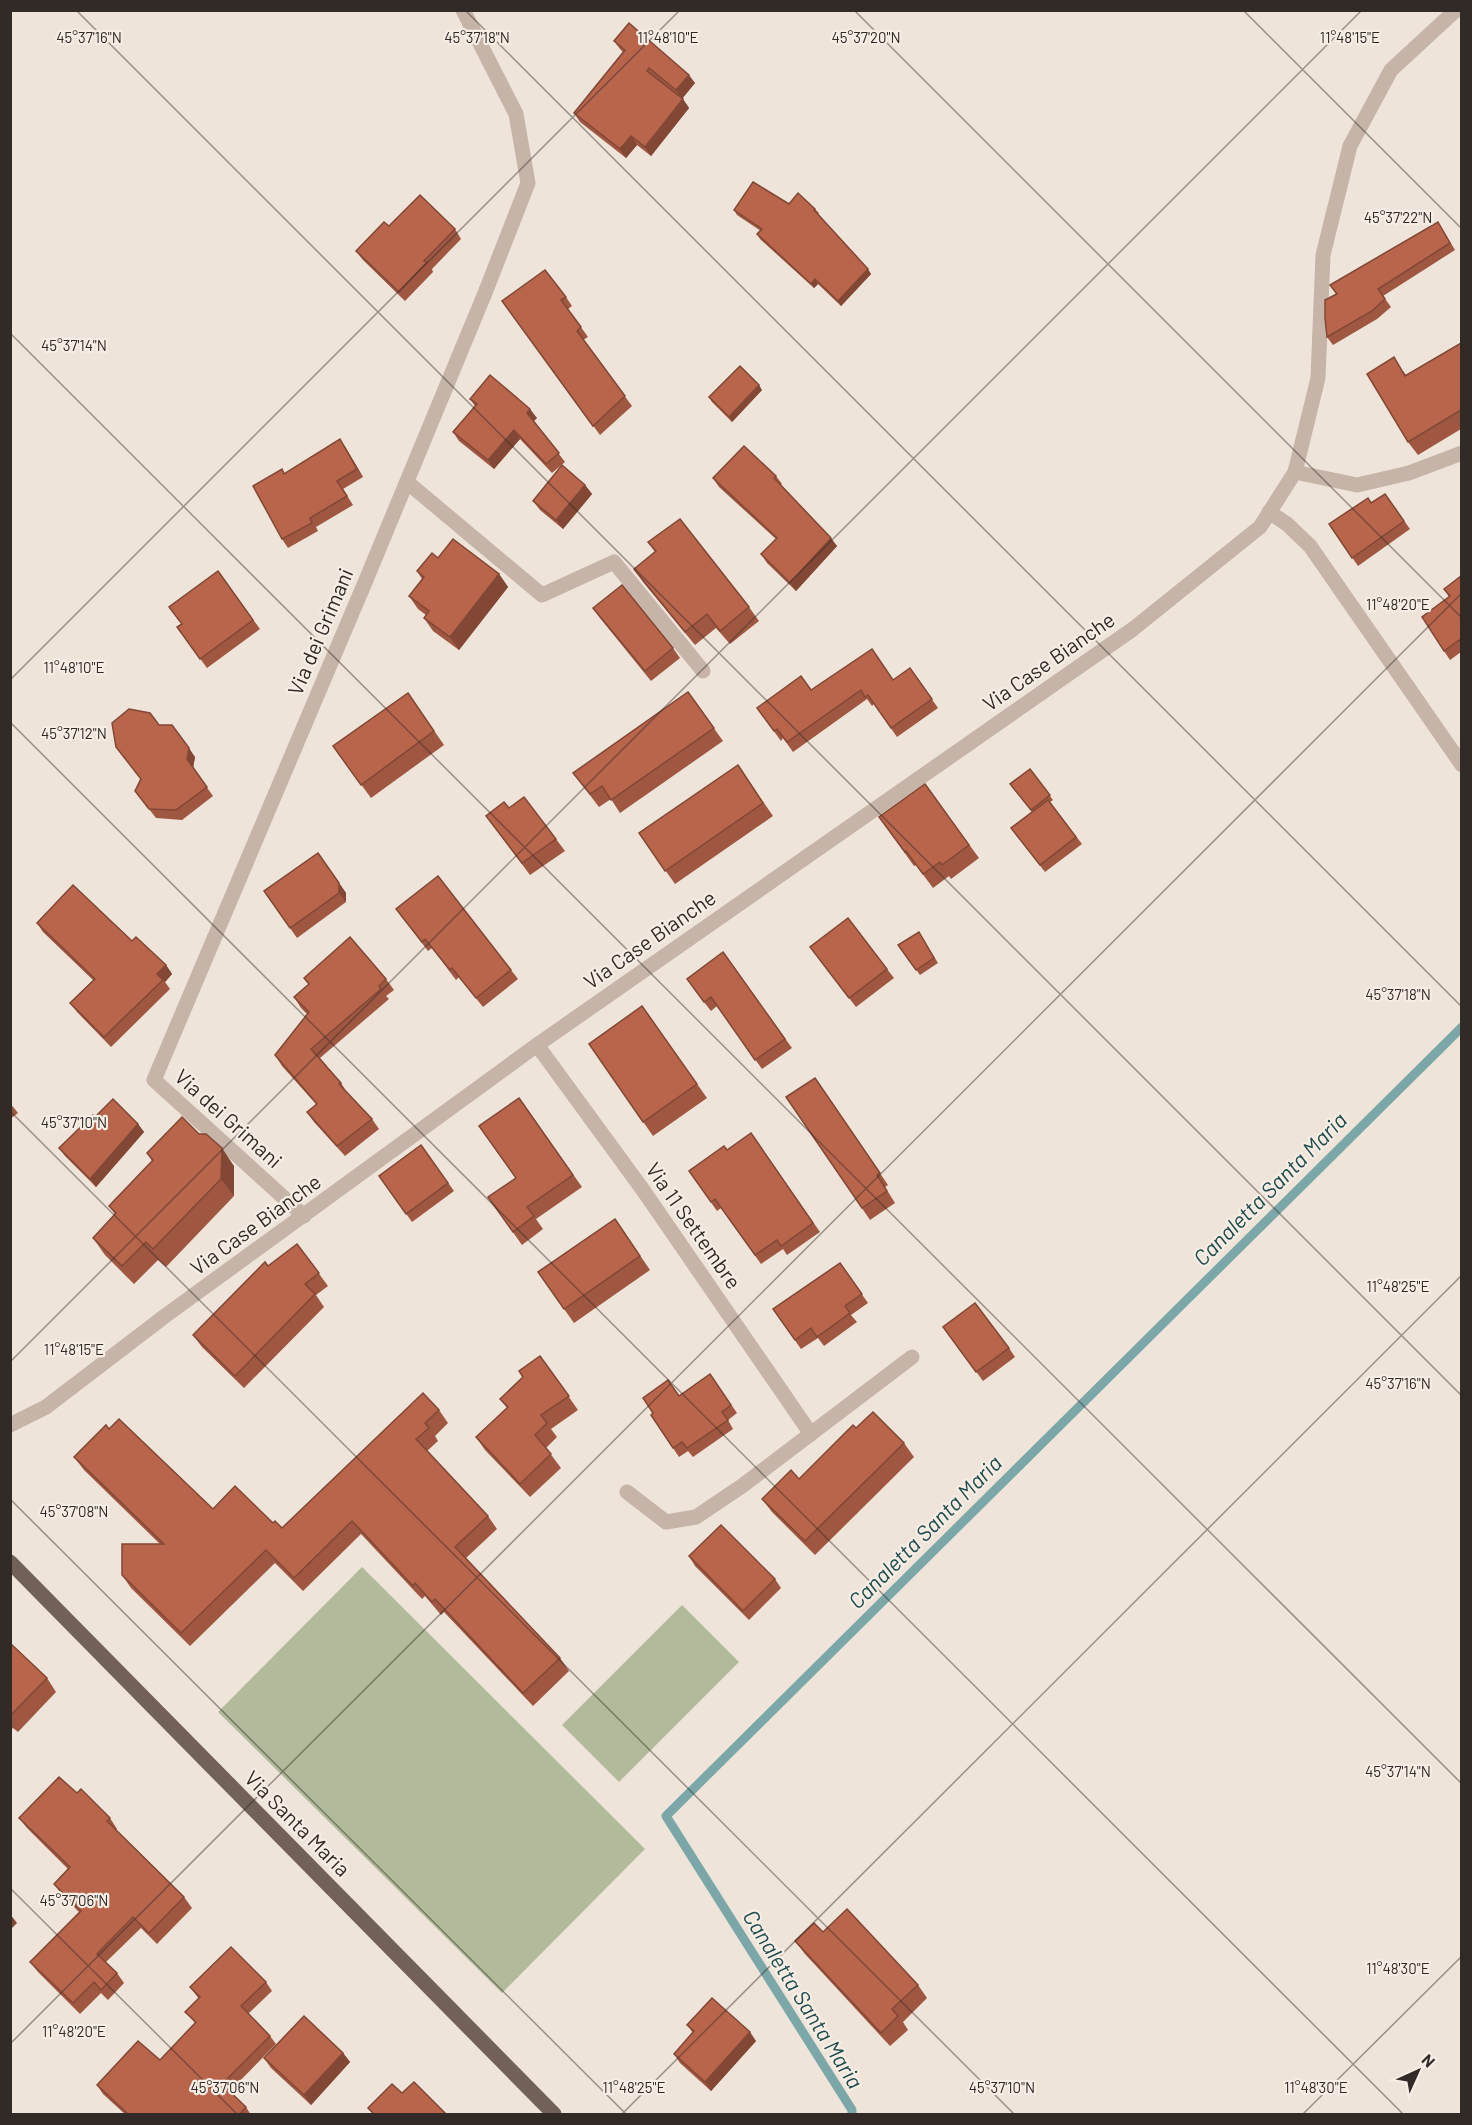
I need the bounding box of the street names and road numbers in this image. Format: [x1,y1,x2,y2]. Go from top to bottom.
street label: Via dei Grimani [282,564,358,699]
street label: Via Case Bianche [977,606,1119,716]
street label: Via Case Bianche [578,884,720,994]
street label: Via dei Grimani [170,1063,288,1173]
street label: Via 11 Settembre [641,1157,747,1293]
street label: Via Case Bianche [185,1168,325,1280]
street label: Via Santa Maria [240,1765,356,1881]

